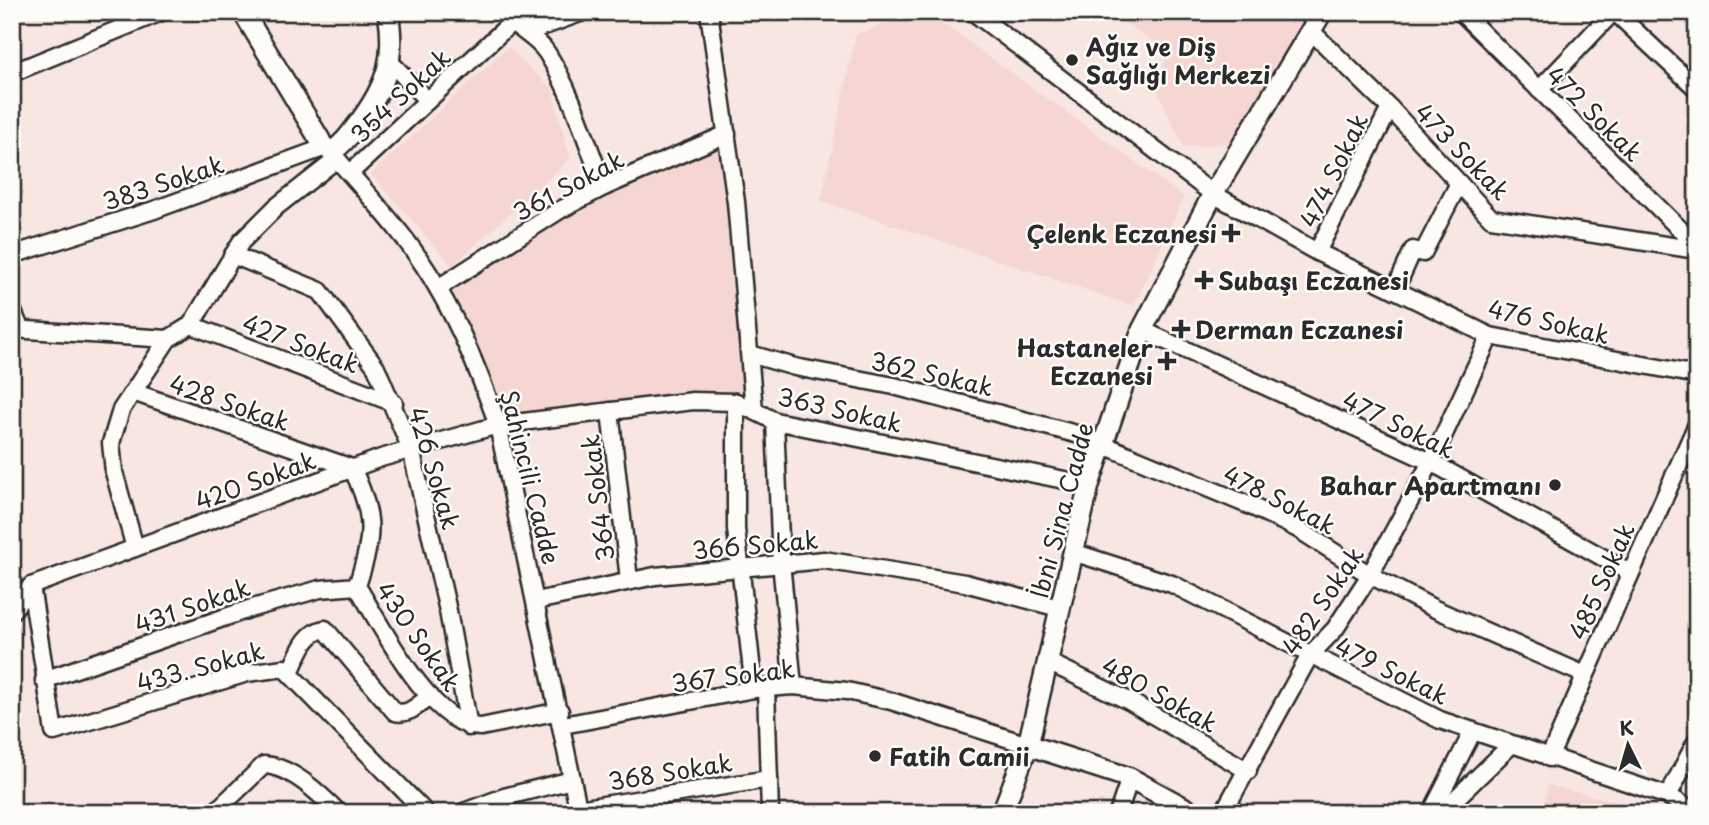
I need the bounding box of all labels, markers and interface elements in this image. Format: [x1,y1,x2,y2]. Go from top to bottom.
place label: Ağız ve Diş Sağlığı Merkezi [1086,28,1271,92]
street label: 354 Sokak [342,39,458,151]
marker: Ağız ve Diş Sağlığı Merkezi [1064,52,1080,68]
street label: 472 Sokak [1539,57,1651,169]
street label: 473 Sokak [1407,94,1519,208]
street label: 474 Sokak [1290,106,1376,233]
street label: 361 Sokak [506,141,630,229]
street label: 383 Sokak [98,145,229,219]
place label: Çelenk Eczanesi [1027,215,1217,251]
marker: Çelenk Eczanesi [1223,225,1239,241]
place label: Subaşı Eczanesi [1218,262,1409,298]
marker: Subaşı Eczanesi [1196,272,1212,288]
street label: 476 Sokak [1485,290,1614,353]
street label: 427 Sokak [237,304,365,382]
place label: Derman Eczanesi [1195,311,1403,347]
marker: Derman Eczanesi [1173,321,1189,337]
place label: Hastaneler Eczanesi [1017,329,1154,393]
street label: 362 Sokak [867,341,997,405]
marker: Hastaneler Eczanesi [1159,353,1175,369]
street label: 428 Sokak [165,365,295,439]
street label: 363 Sokak [774,377,906,441]
street label: 477 Sokak [1337,381,1461,467]
street label: Şahincili Cadde [492,386,570,568]
street label: 426 Sokak [400,402,470,534]
street label: İbni Sina Cadde [1020,418,1102,602]
street label: 364 Sokak [571,432,623,564]
street label: 420 Sokak [190,441,321,518]
street label: 478 Sokak [1217,455,1343,543]
place label: Bahar Apartmanı [1319,467,1541,503]
marker: Bahar Apartmanı [1547,477,1563,493]
street label: 485 Sokak [1559,516,1643,645]
street label: 366 Sokak [690,521,820,567]
street label: 482 Sokak [1272,538,1372,662]
street label: 431 Sokak [129,568,255,642]
street label: 430 Sokak [368,574,470,699]
street label: 479 Sokak [1329,627,1455,713]
street label: 433. Sokak [132,632,268,700]
street label: 480 Sokak [1095,647,1225,741]
street label: 367 Sokak [669,650,797,700]
north arrow [1594,710,1664,780]
text: K [1618,713,1635,742]
place label: Fatih Camii [889,738,1030,774]
street label: 368 Sokak [605,743,735,799]
marker: Fatih Camii [867,748,883,764]

